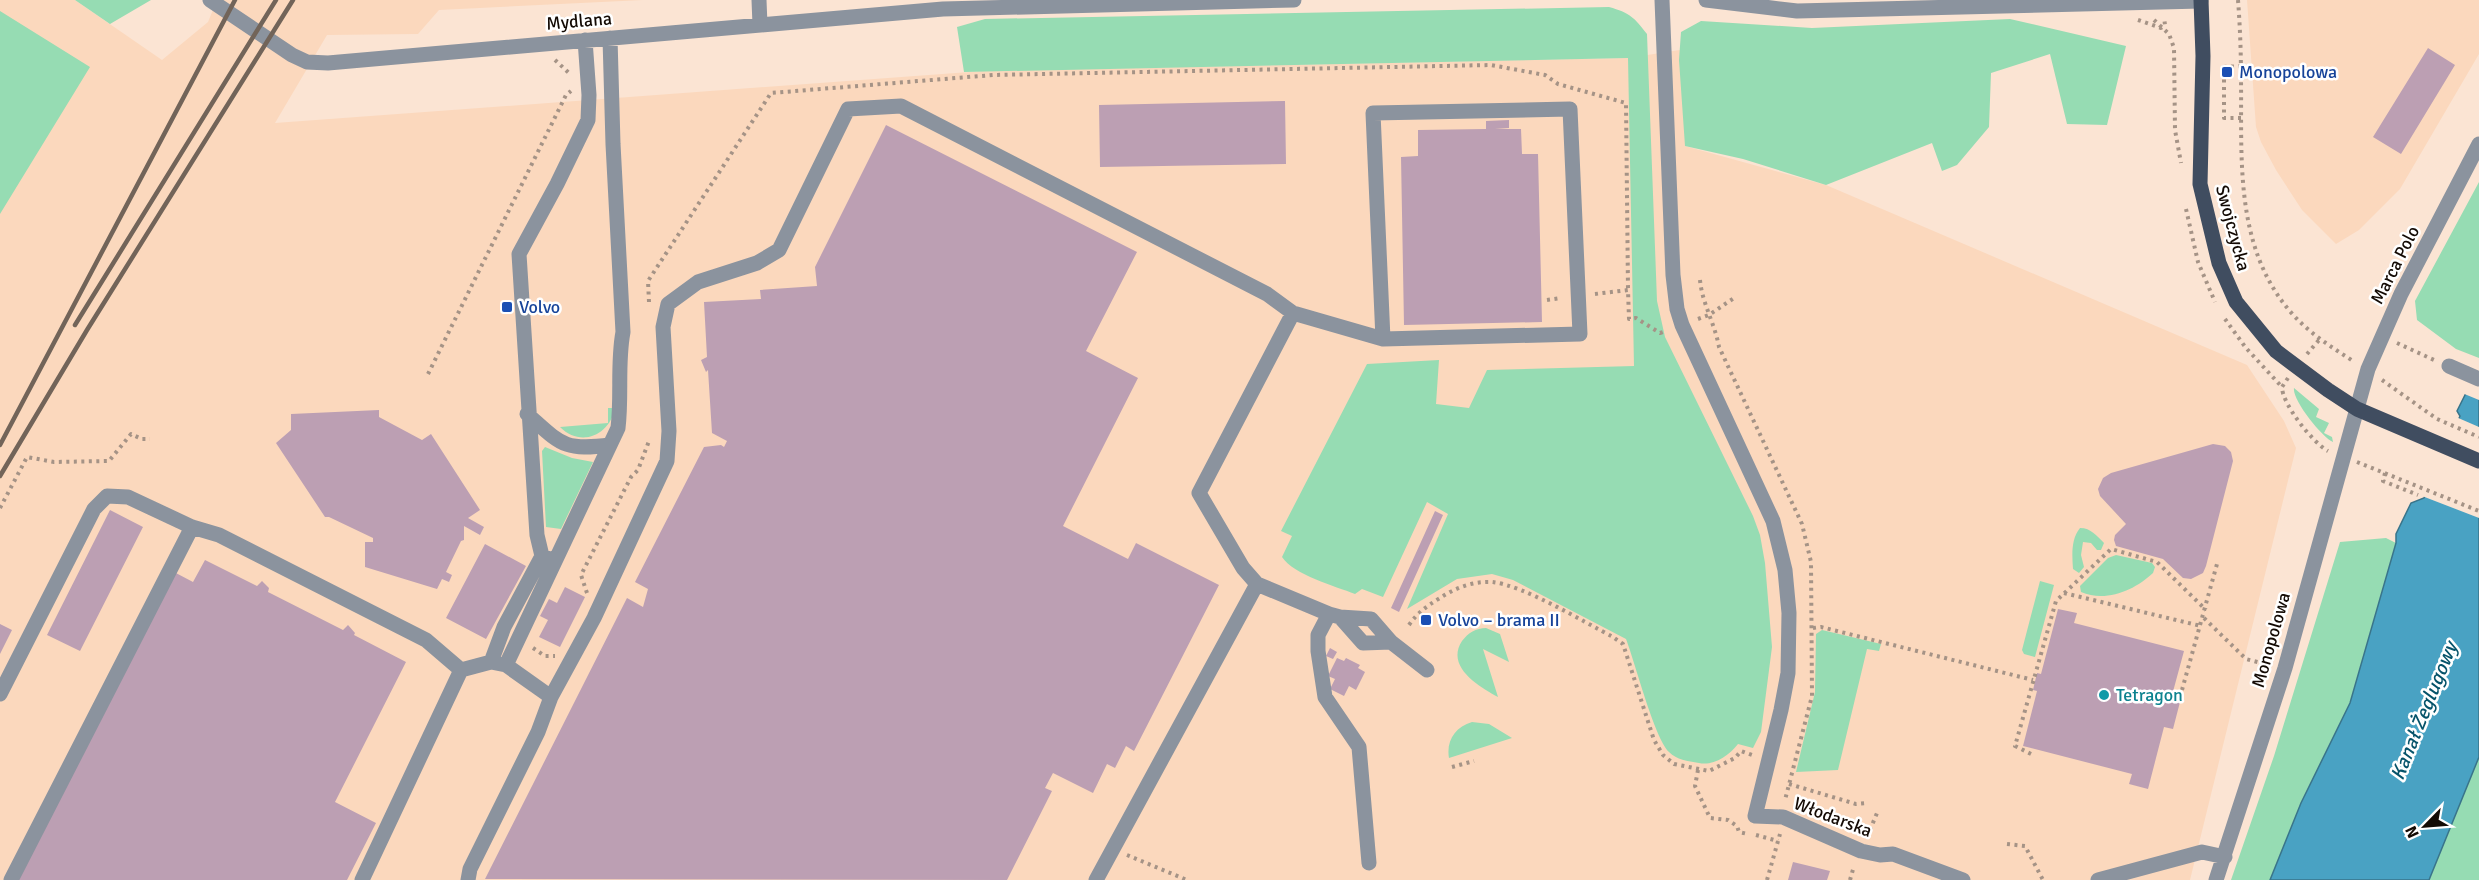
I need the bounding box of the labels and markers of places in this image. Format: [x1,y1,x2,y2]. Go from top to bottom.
place label: Monopolowa [2239,61,2337,83]
marker: Monopolowa [2220,65,2234,79]
place label: Volvo [519,296,560,318]
marker: Volvo [500,300,514,314]
place label: Volvo – brama II [1438,609,1560,631]
marker: Volvo – brama II [1419,613,1433,627]
place label: Tetragon [2116,684,2183,706]
marker: Tetragon [2097,688,2111,702]

